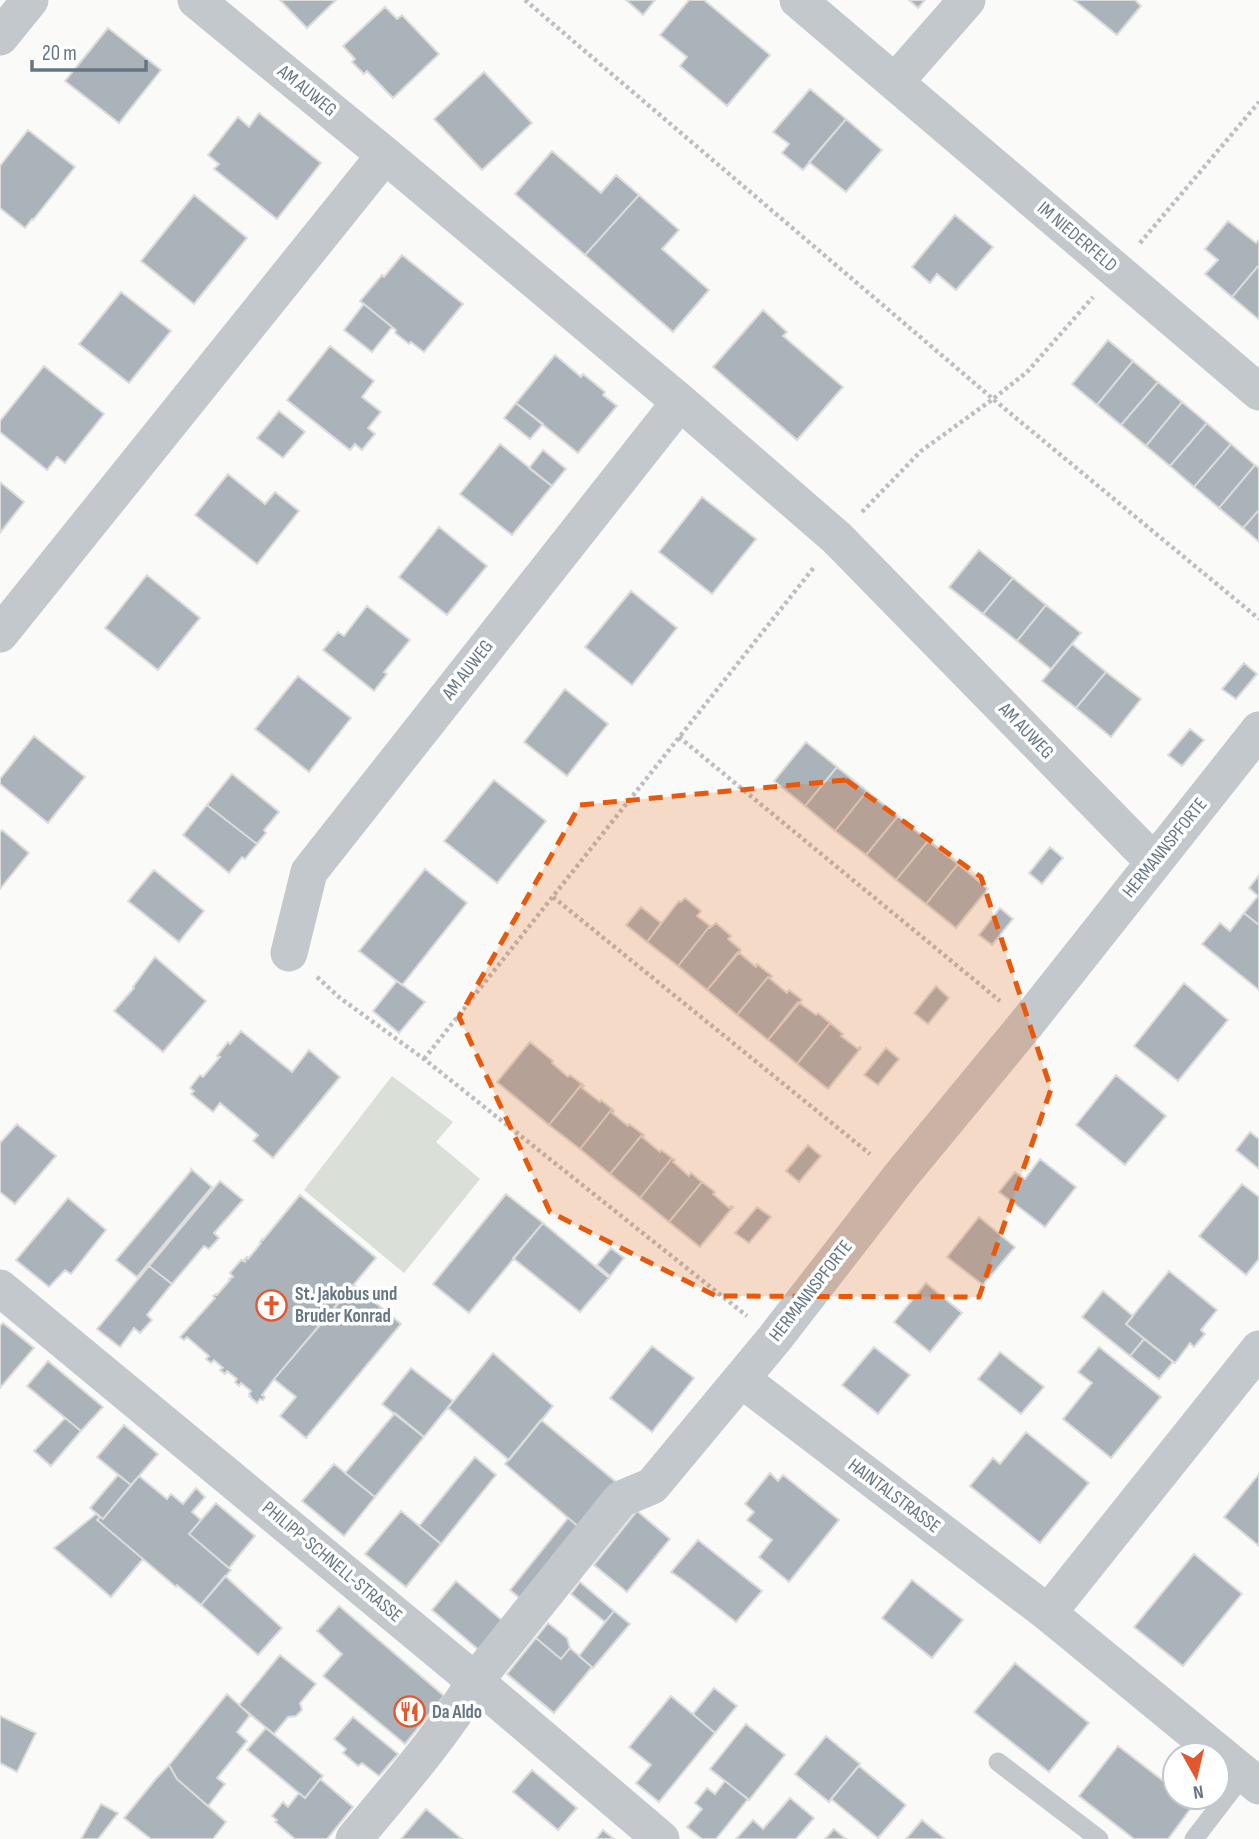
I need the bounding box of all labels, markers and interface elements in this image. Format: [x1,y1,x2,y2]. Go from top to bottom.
scale bar [32,28,145,72]
text: 20 m [42,41,77,66]
street label: AM AUWEG [272,60,341,122]
street label: IM NIEDERFELD [1032,197,1122,277]
street label: AM AUWEG [437,636,498,705]
street label: AM AUWEG [993,697,1058,764]
street label: HERMANNSPFORTE [1118,793,1212,903]
street label: HERMANNSPFORTE [764,1236,858,1346]
place label: St. Jakobus und Bruder Konrad [295,1283,397,1328]
church icon: St. Jakobus und Bruder Konrad [255,1288,289,1322]
street label: HAINTALSTRASSE [843,1454,945,1538]
street label: PHILIPP-SCHNELL-STRASSE [257,1497,407,1627]
restaurant icon: Da Aldo [392,1695,426,1729]
place label: Da Aldo [432,1701,482,1724]
north arrow [1161,1741,1231,1811]
text: N [1192,1779,1205,1803]

